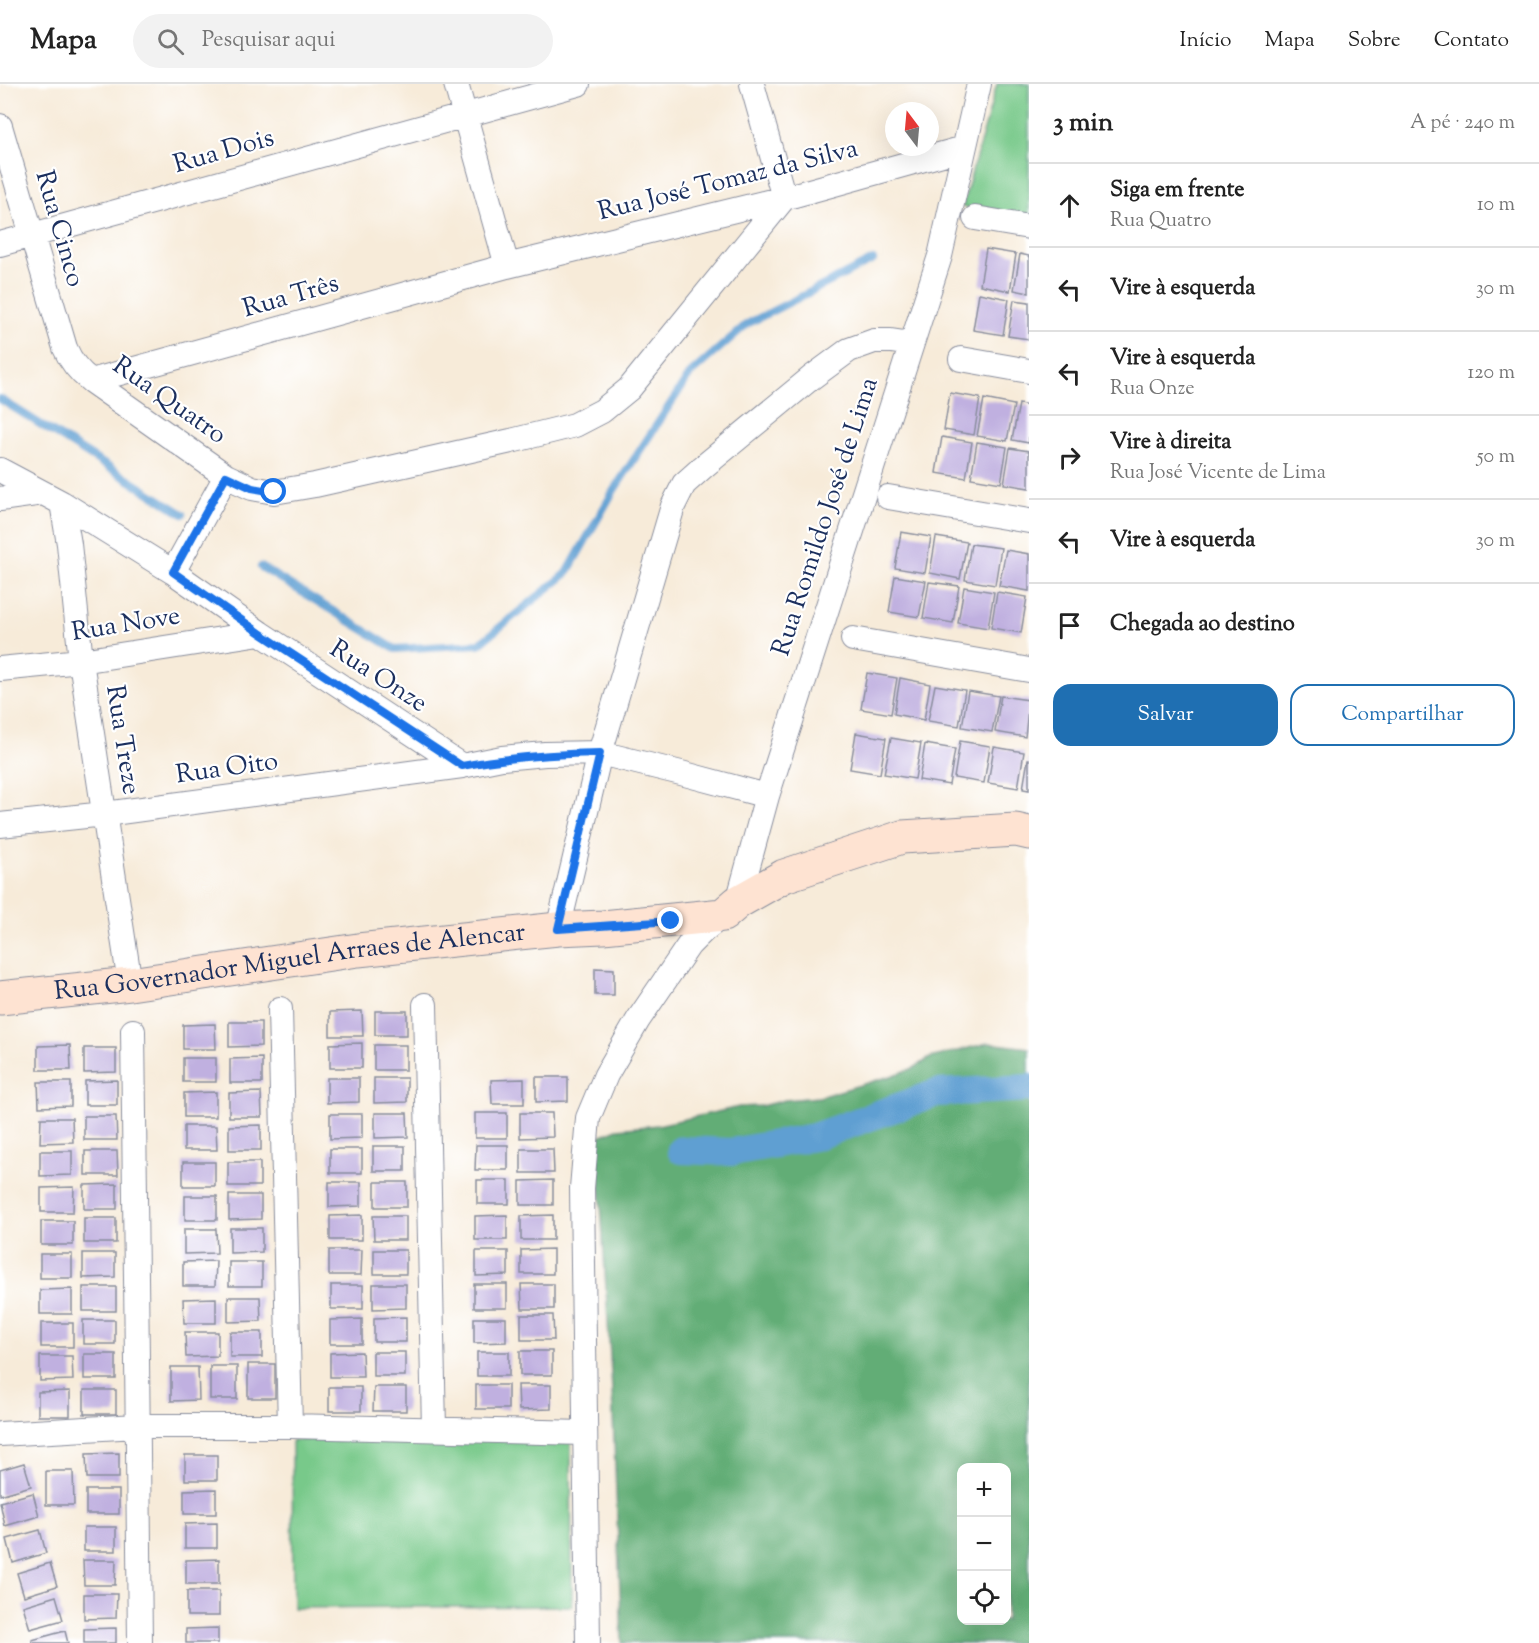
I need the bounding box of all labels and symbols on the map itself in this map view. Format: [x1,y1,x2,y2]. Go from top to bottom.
north arrow [885,102,939,156]
street label: Rua Dois [169,120,279,184]
street label: Rua José Tomaz da Silva [594,131,862,231]
street label: Rua Cinco [25,166,93,292]
street label: Rua Três [239,266,343,328]
street label: Rua Quatro [104,348,234,454]
street label: Rua Romildo José de Lima [763,373,889,661]
route start [260,478,286,504]
street label: Rua Nove [69,598,183,652]
street label: Rua Onze [322,632,434,722]
street label: Rua Treze [95,683,149,797]
street label: Rua Oito [173,744,281,794]
route end [657,907,683,933]
street label: Rua Governador Miguel Arraes de Alencar [52,914,527,1011]

